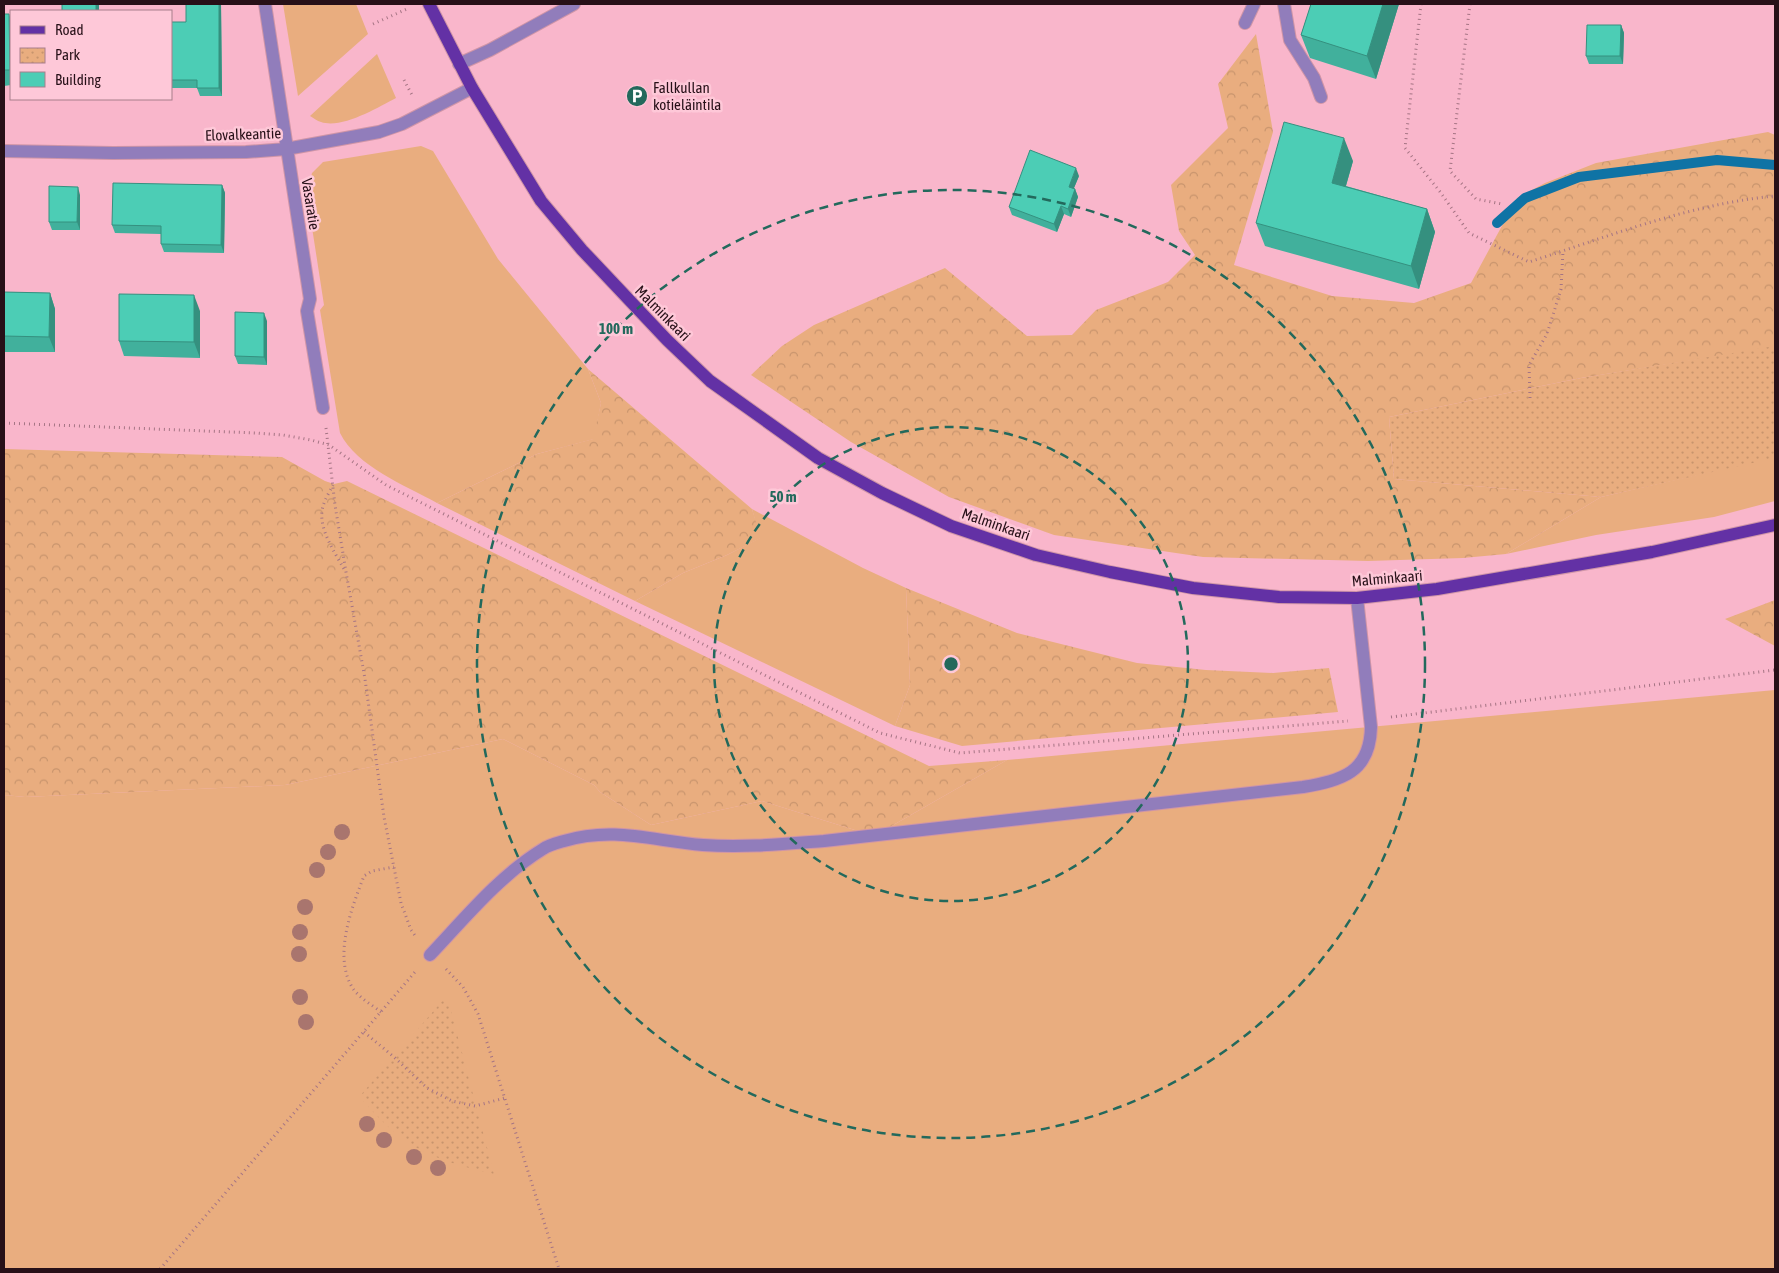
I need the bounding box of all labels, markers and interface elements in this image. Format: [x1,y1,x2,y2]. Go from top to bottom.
legend [10,10,172,100]
text: Road [55,21,84,38]
text: Park [55,46,80,63]
text: Building [55,71,101,88]
place label: Fallkullan kotieläintila [653,79,721,113]
parking icon: Fallkullan kotieläintila [625,84,649,108]
street label: Elovalkeantie [205,124,281,144]
street label: Vasaratie [299,177,323,231]
street label: Malminkaari [632,282,694,344]
text: 100 m [599,320,633,337]
text: 50 m [770,488,797,505]
street label: Malminkaari [960,504,1032,544]
street label: Malminkaari [1351,566,1423,590]
centre of rings [942,655,960,673]

